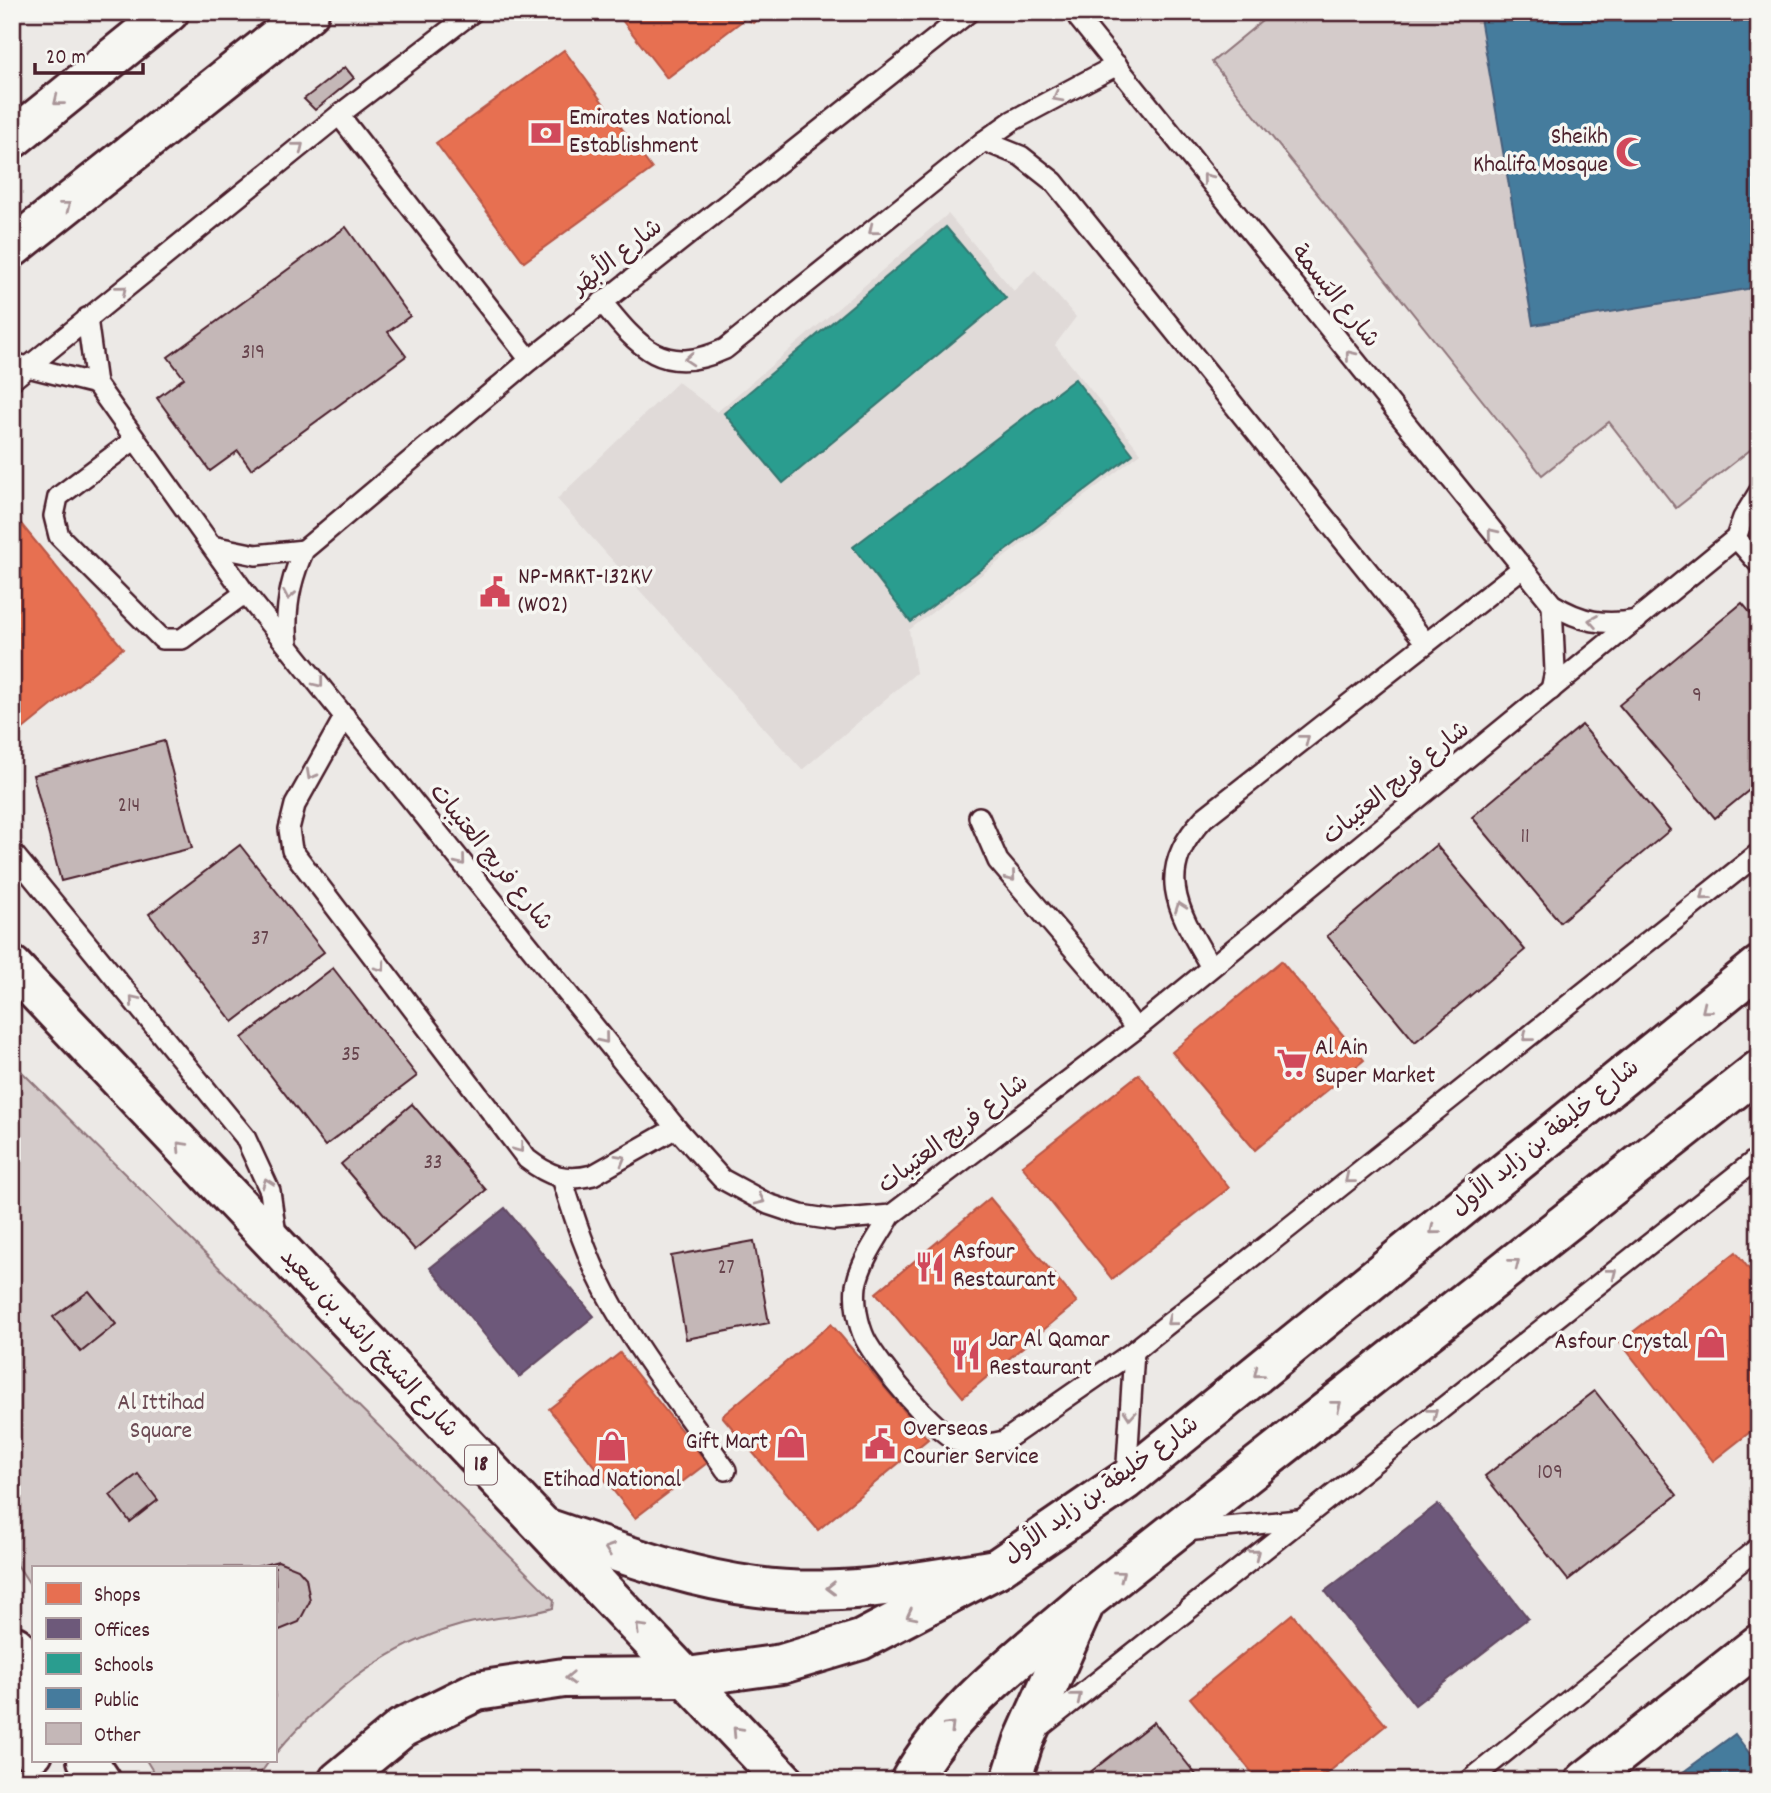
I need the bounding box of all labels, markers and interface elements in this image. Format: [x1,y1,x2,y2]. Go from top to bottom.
scale bar [35,32,144,76]
text: 20 m [46,44,86,74]
one-way arrow [1052,89,1064,103]
one-way arrow [54,93,66,106]
place label: Emirates National Establishment [569,102,731,164]
bank icon: Emirates National Establishment [529,116,563,150]
place label: Sheikh Khalifa Mosque [1473,121,1608,183]
mosque icon: Sheikh Khalifa Mosque [1614,135,1648,169]
one-way arrow [291,143,303,156]
one-way arrow [1203,173,1216,186]
one-way arrow [58,201,70,214]
street label: شارع الأبهَر [562,209,671,306]
one-way arrow [868,222,880,235]
street label: شارع البَسمة [1282,238,1386,356]
one-way arrow [113,286,126,298]
house number: 319 [241,339,265,369]
one-way arrow [1346,351,1358,364]
one-way arrow [683,352,694,367]
one-way arrow [1488,528,1501,540]
place label: NP-MRKT-132KV (W02) [518,561,653,623]
public building icon: NP-MRKT-132KV (W02) [478,575,512,609]
one-way arrow [282,589,297,601]
one-way arrow [1587,615,1599,630]
one-way arrow [311,676,324,688]
house number: 9 [1692,682,1702,712]
street label: شارع فريج العتيبات [1316,714,1478,854]
one-way arrow [1297,734,1310,747]
one-way arrow [306,768,319,780]
street label: شارع فريج العتيبات [420,777,560,939]
house number: 214 [118,792,140,822]
house number: 11 [1520,823,1530,853]
one-way arrow [453,854,466,866]
one-way arrow [1003,869,1016,881]
one-way arrow [1701,887,1713,900]
one-way arrow [1174,902,1188,914]
house number: 37 [251,925,269,955]
one-way arrow [373,959,385,972]
one-way arrow [130,995,142,1008]
one-way arrow [1701,1001,1714,1013]
one-way arrow [1523,1029,1535,1042]
one-way arrow [596,1030,608,1043]
place label: Al Ain Super Market [1315,1032,1436,1094]
house number: 35 [341,1041,361,1071]
supermarket icon: Al Ain Super Market [1275,1046,1309,1080]
street label: شارع خليفة بن زايد الأول [1442,1050,1648,1226]
street label: شارع فريج العتيبات [872,1067,1036,1203]
one-way arrow [510,1140,523,1153]
one-way arrow [177,1141,190,1154]
house number: 33 [424,1149,442,1179]
one-way arrow [613,1154,626,1167]
one-way arrow [1345,1171,1358,1183]
one-way arrow [261,1177,275,1189]
one-way arrow [753,1192,766,1206]
one-way arrow [1430,1221,1442,1234]
place label: Asfour Restaurant [953,1236,1056,1298]
street label: شارع الشيخ راشد بن سعيد [271,1241,465,1447]
restaurant icon: Asfour Restaurant [913,1250,947,1284]
house number: 27 [717,1254,735,1284]
one-way arrow [1508,1259,1520,1272]
one-way arrow [1604,1268,1617,1281]
one-way arrow [1167,1312,1179,1325]
place label: Jar Al Qamar Restaurant [989,1324,1110,1386]
place label: Asfour Crystal [1555,1326,1688,1360]
shop icon: Asfour Crystal [1694,1326,1728,1360]
restaurant icon: Jar Al Qamar Restaurant [949,1338,983,1372]
one-way arrow [1253,1365,1266,1377]
park label: Al Ittihad Square [117,1387,205,1449]
one-way arrow [1330,1400,1342,1413]
street label: شارع خليفة بن زايد الأول [996,1406,1207,1574]
one-way arrow [1426,1409,1438,1422]
one-way arrow [1123,1410,1138,1421]
place label: Overseas Courier Service [903,1413,1039,1475]
place label: Gift Mart [686,1426,768,1460]
shop icon: Gift Mart [774,1426,808,1460]
public building icon: Overseas Courier Service [863,1427,897,1461]
shop icon: Etihad National [595,1429,629,1463]
road number: 18 [465,1446,497,1484]
house number: 109 [1537,1459,1563,1489]
place label: Etihad National [543,1464,681,1498]
one-way arrow [603,1543,616,1557]
one-way arrow [1247,1550,1259,1563]
legend [32,1566,276,1762]
one-way arrow [1112,1571,1124,1584]
one-way arrow [825,1580,836,1596]
text: Shops [94,1582,141,1612]
one-way arrow [906,1606,918,1620]
text: Offices [94,1617,150,1647]
one-way arrow [635,1623,648,1636]
text: Schools [94,1652,154,1682]
one-way arrow [564,1671,575,1686]
text: Public [94,1687,139,1717]
one-way arrow [1069,1693,1082,1705]
one-way arrow [941,1721,954,1734]
text: Other [94,1722,141,1752]
one-way arrow [733,1726,746,1739]

